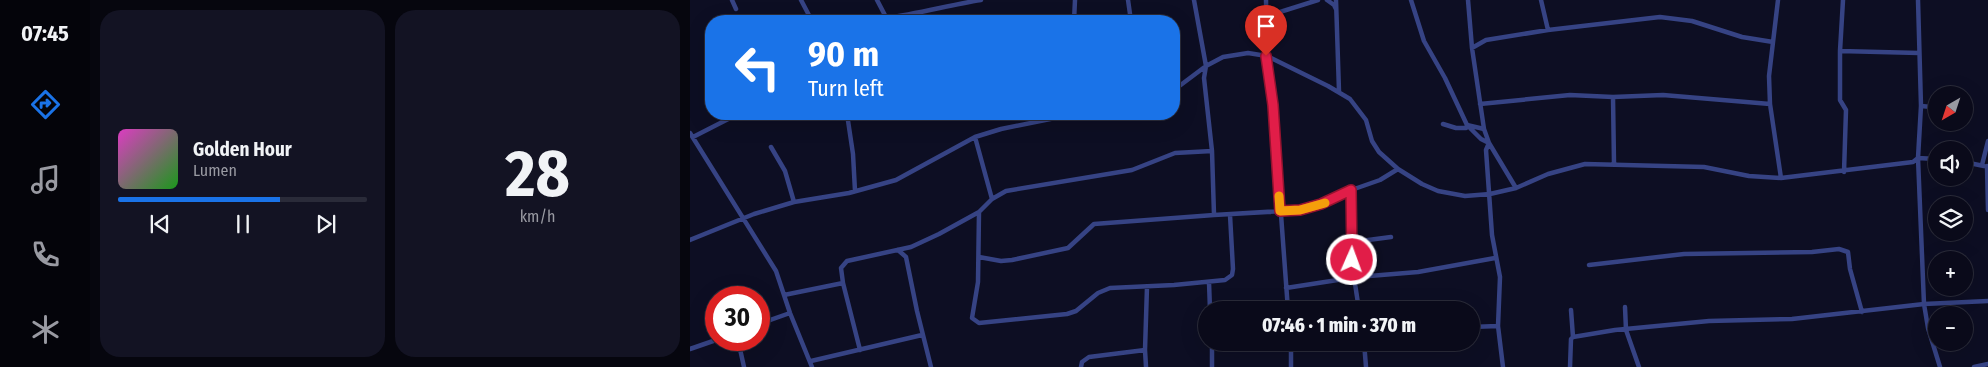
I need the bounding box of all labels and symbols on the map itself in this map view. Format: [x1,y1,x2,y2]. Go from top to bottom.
pin [1245,5,1287,56]
north arrow [1928,86,1972,131]
position arrow [1325,233,1377,285]
speed limit sign: 30 [705,286,770,351]

